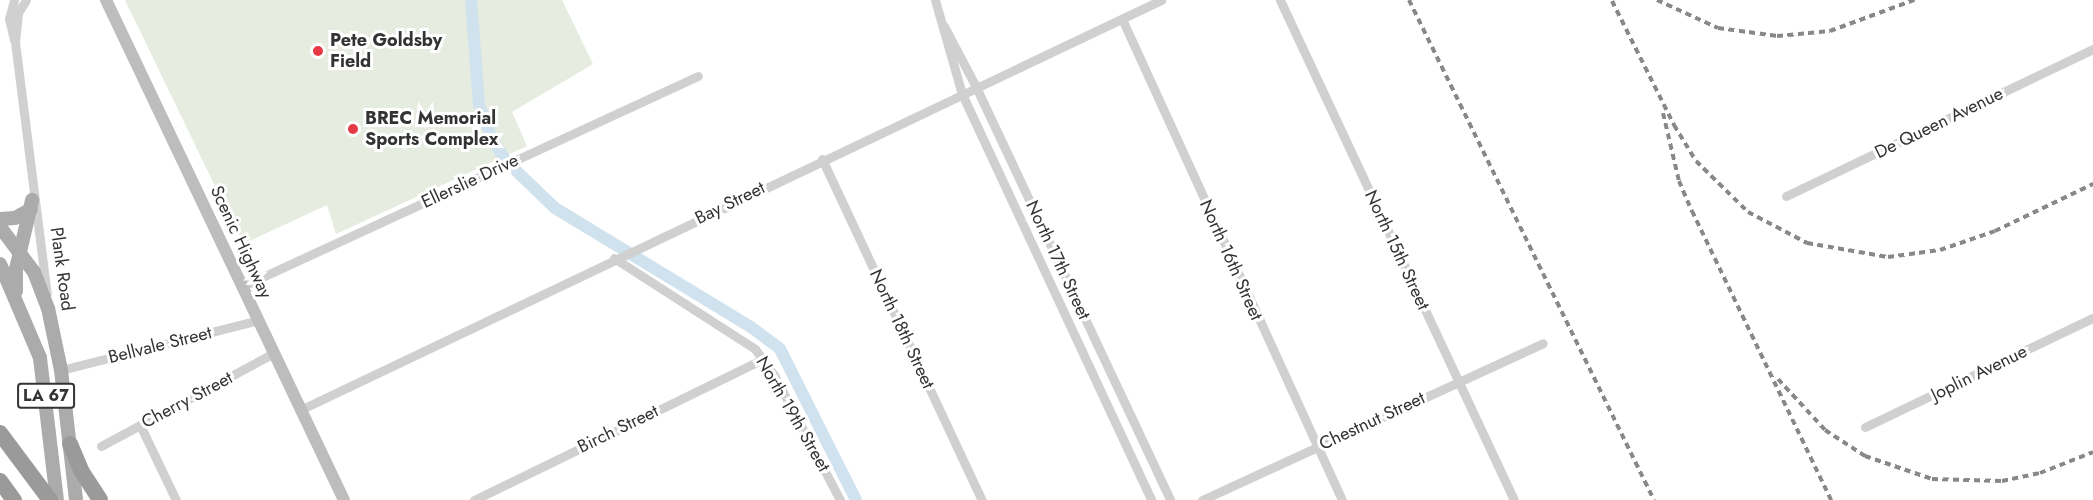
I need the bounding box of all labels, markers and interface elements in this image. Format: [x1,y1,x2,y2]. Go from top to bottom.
place label: Pete Goldsby Field [330,30,442,72]
marker: Pete Goldsby Field [311,44,325,58]
street label: De Queen Avenue [1871,83,2007,163]
place label: BREC Memorial Sports Complex [365,108,498,150]
marker: BREC Memorial Sports Complex [346,122,360,136]
street label: Ellerslie Drive [418,149,522,213]
street label: Bay Street [692,177,768,229]
street label: Scenic Highway [205,182,277,302]
street label: North 15th Street [1360,187,1434,313]
street label: North 16th Street [1195,196,1267,324]
street label: North 17th Street [1021,197,1095,323]
street label: Plank Road [45,226,79,312]
street label: North 18th Street [865,266,939,392]
street label: Bellvale Street [106,322,214,368]
street label: Joplin Avenue [1927,340,2031,406]
street label: North 19th Street [751,352,835,476]
street label: Cherry Street [138,367,236,433]
road number: LA 67 [16,383,76,409]
street label: Chestnut Street [1316,387,1428,455]
street label: Birch Street [574,400,662,458]

